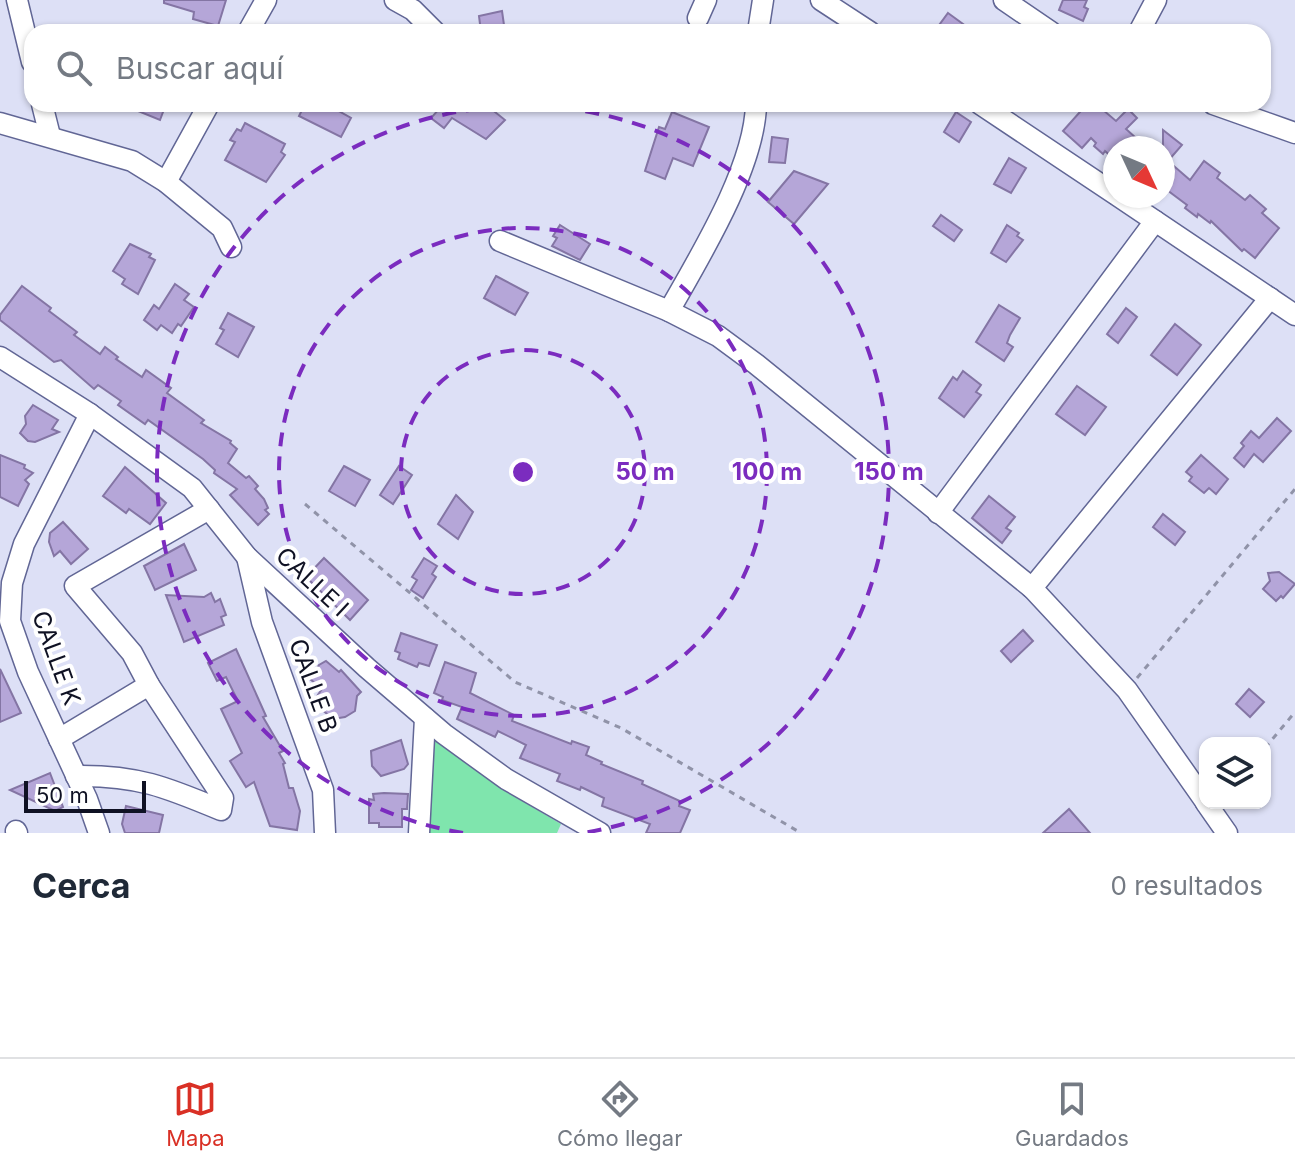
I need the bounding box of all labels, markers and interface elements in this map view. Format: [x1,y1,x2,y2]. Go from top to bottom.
search box [24,24,1271,112]
icon: search [52,46,96,90]
text: Buscar aquí [116,50,283,86]
north arrow [1103,136,1175,208]
text: 50 m [615,457,675,486]
text: 100 m [732,457,802,486]
text: 150 m [854,457,924,486]
centre of rings [509,458,537,486]
street label: CALLE I [270,541,355,622]
street label: CALLE K [26,607,87,709]
street label: CALLE B [283,635,344,737]
map controls [1199,737,1271,809]
button: layers [1199,737,1271,809]
scale bar [24,777,146,813]
text: 50 m [36,782,89,808]
text: Cerca [32,865,131,906]
text: 0 resultados [1111,870,1263,901]
tab: Mapa [166,1077,225,1151]
tab: Cómo llegar [557,1077,683,1151]
tab: Guardados [1015,1077,1129,1151]

